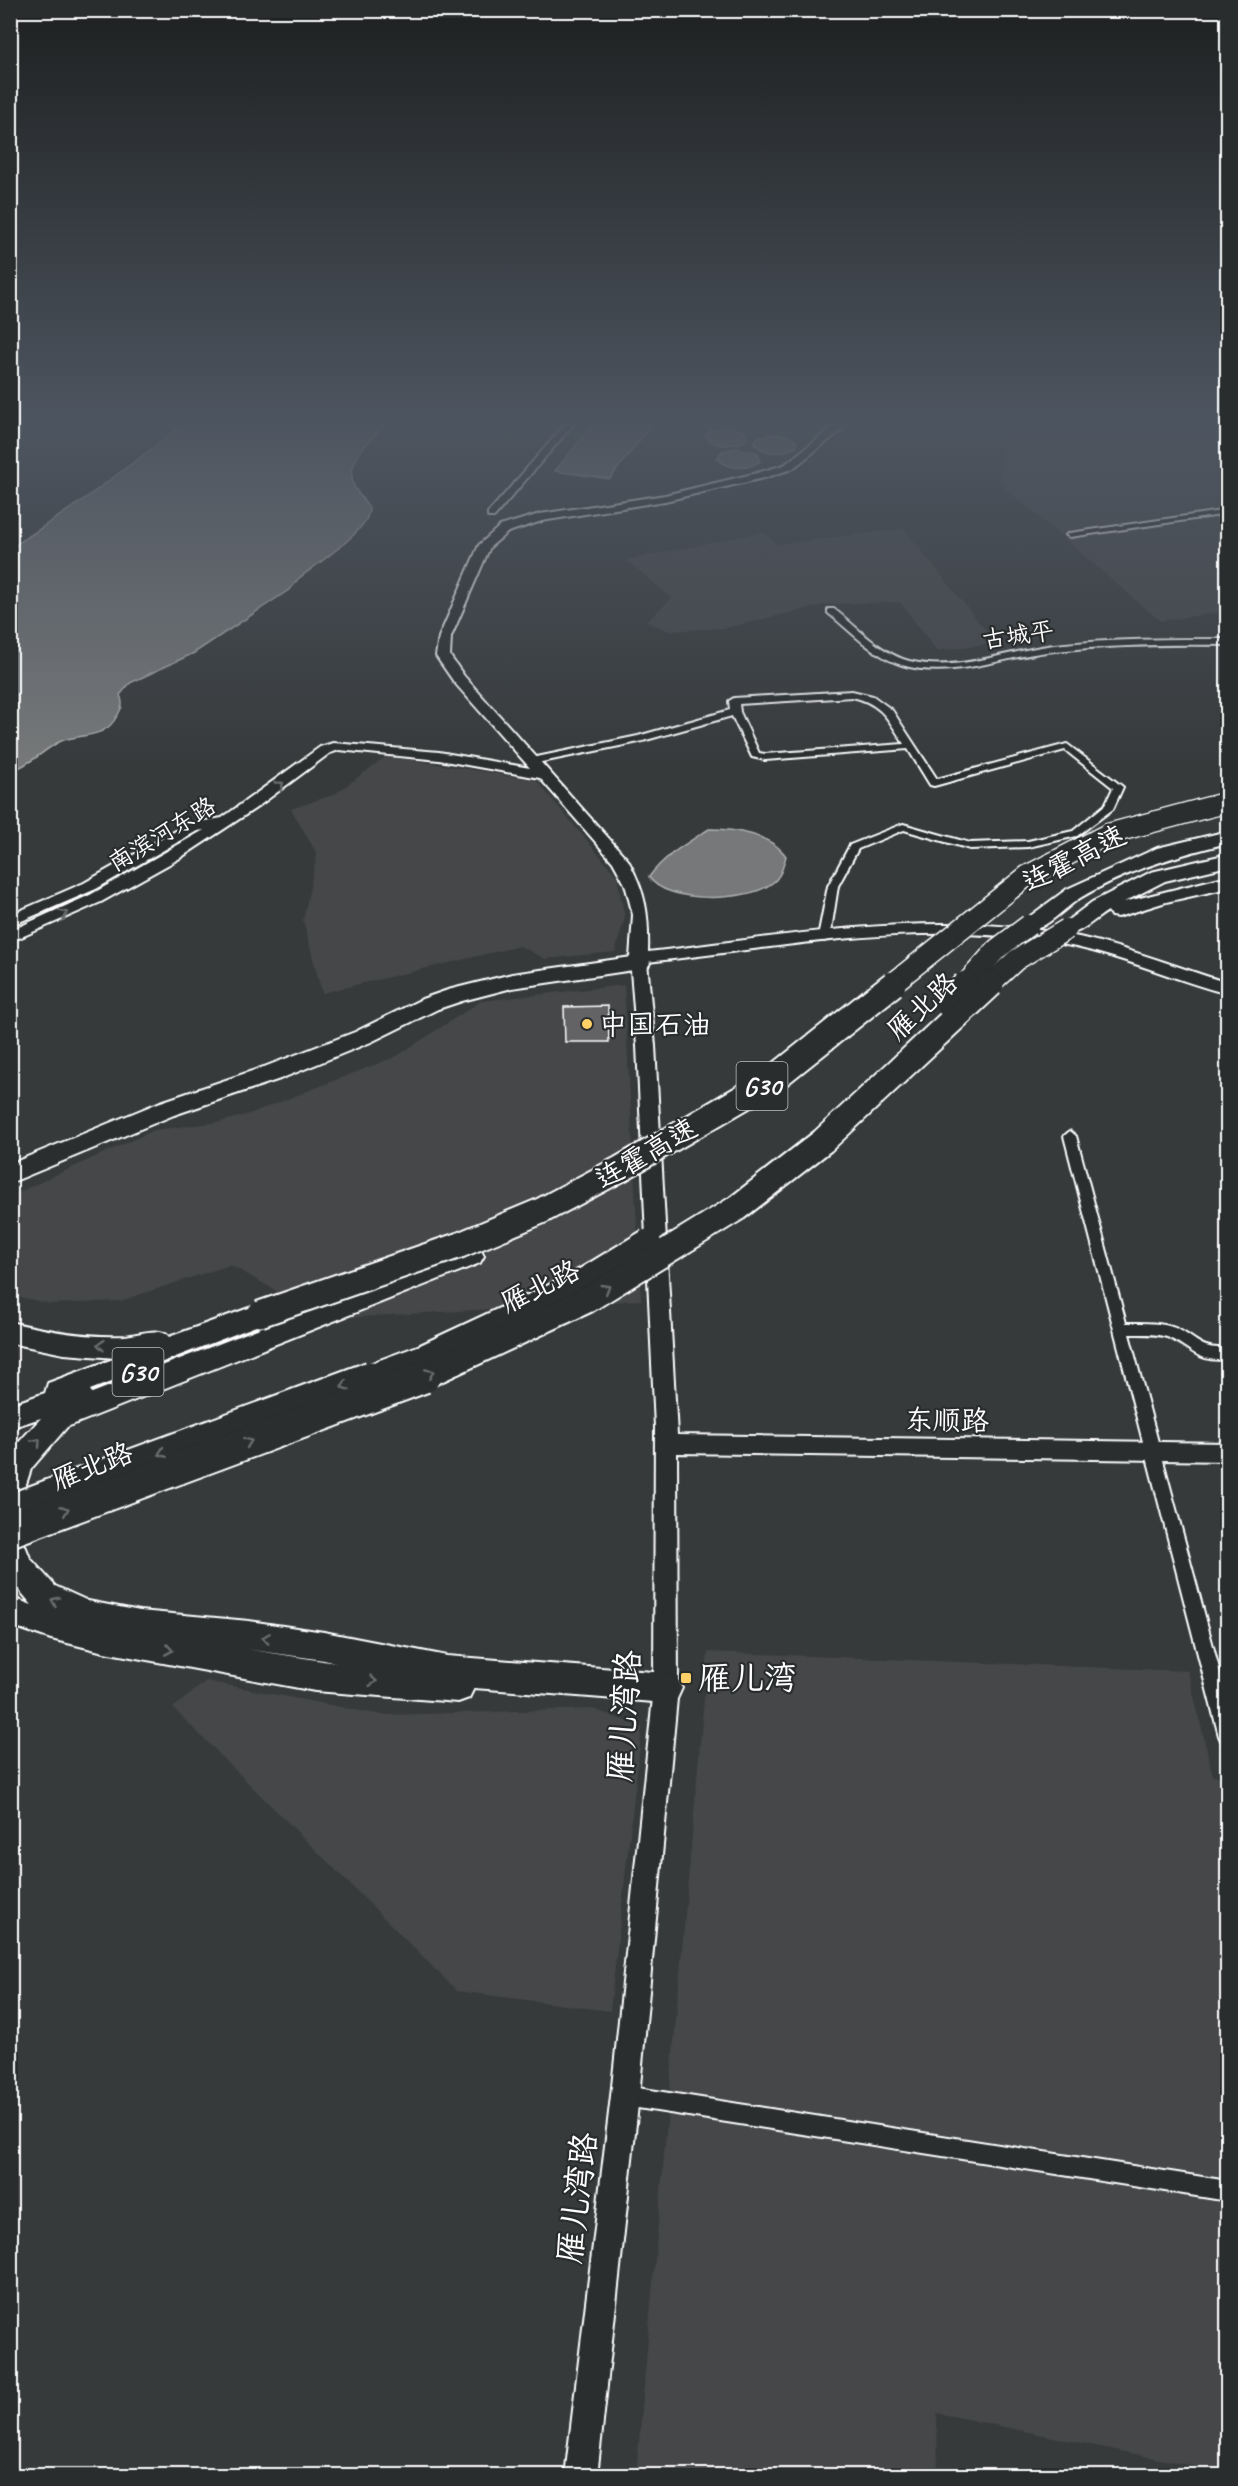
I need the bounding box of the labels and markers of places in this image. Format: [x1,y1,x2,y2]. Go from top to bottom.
place label: 中国石油 [599,1007,711,1042]
marker: 中国石油 [580,1017,594,1031]
place label: 雁儿湾 [698,1657,797,1699]
marker: 雁儿湾 [679,1671,693,1685]

